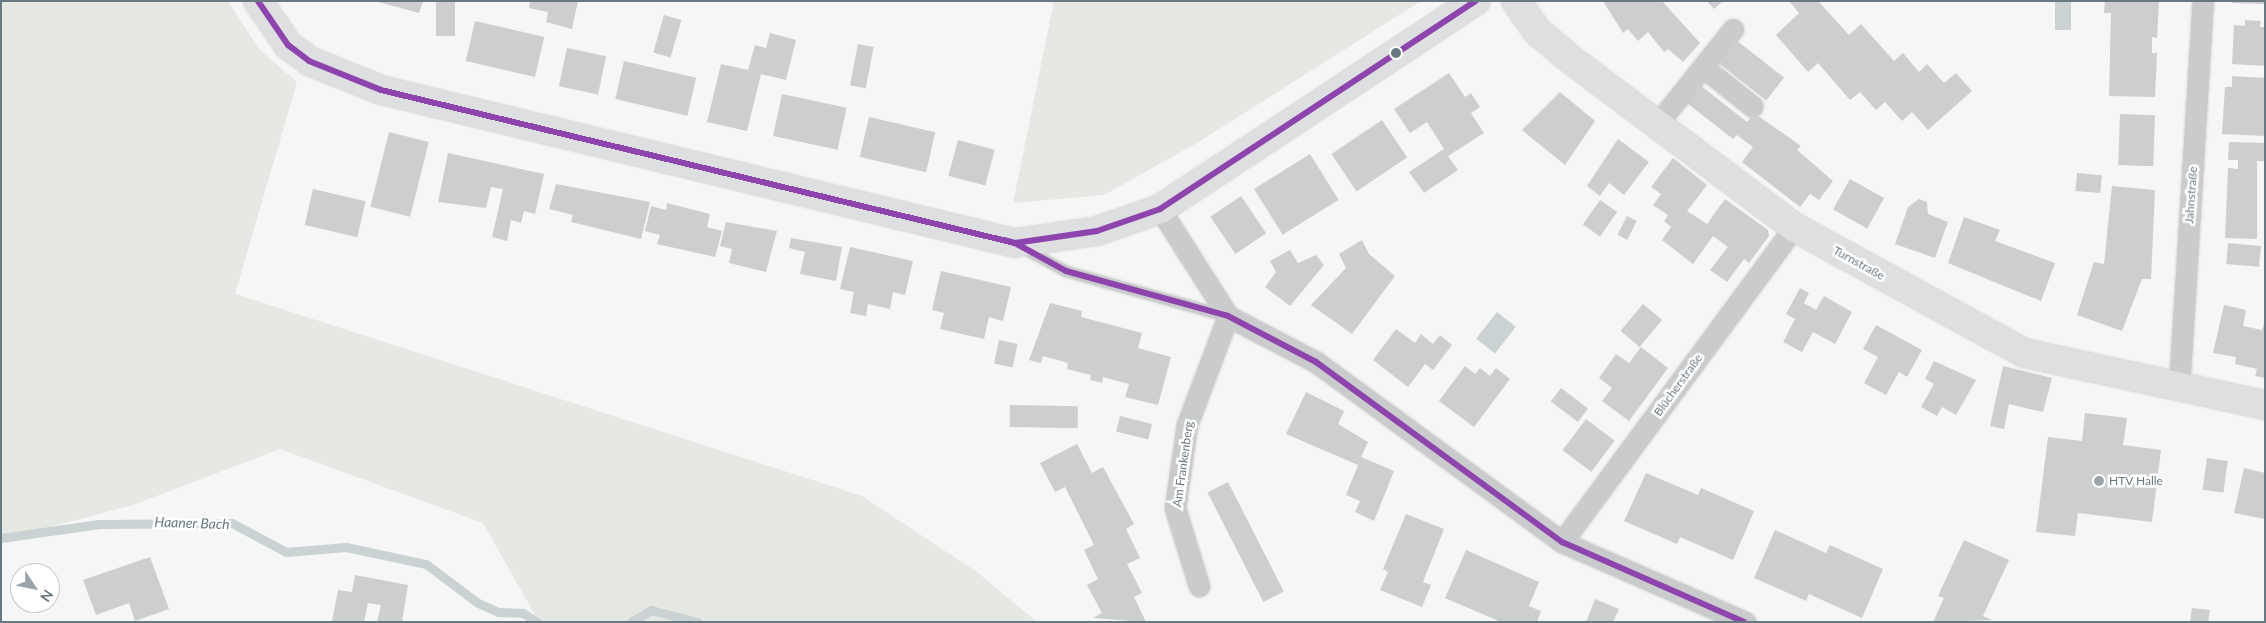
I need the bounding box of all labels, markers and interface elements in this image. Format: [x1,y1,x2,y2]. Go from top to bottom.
unlabelled marker [1391,48,1401,58]
street label: Jahnstraße [2182,166,2200,224]
street label: Turnstraße [1831,243,1887,283]
street label: Blücherstraße [1651,351,1705,419]
street label: Am Frankenberg [1170,420,1196,508]
place label: HTV Halle [2109,474,2163,488]
marker: HTV Halle [2093,475,2105,487]
water label: Haaner Bach [154,513,230,533]
north arrow [10,563,60,613]
text: N [37,587,57,605]

